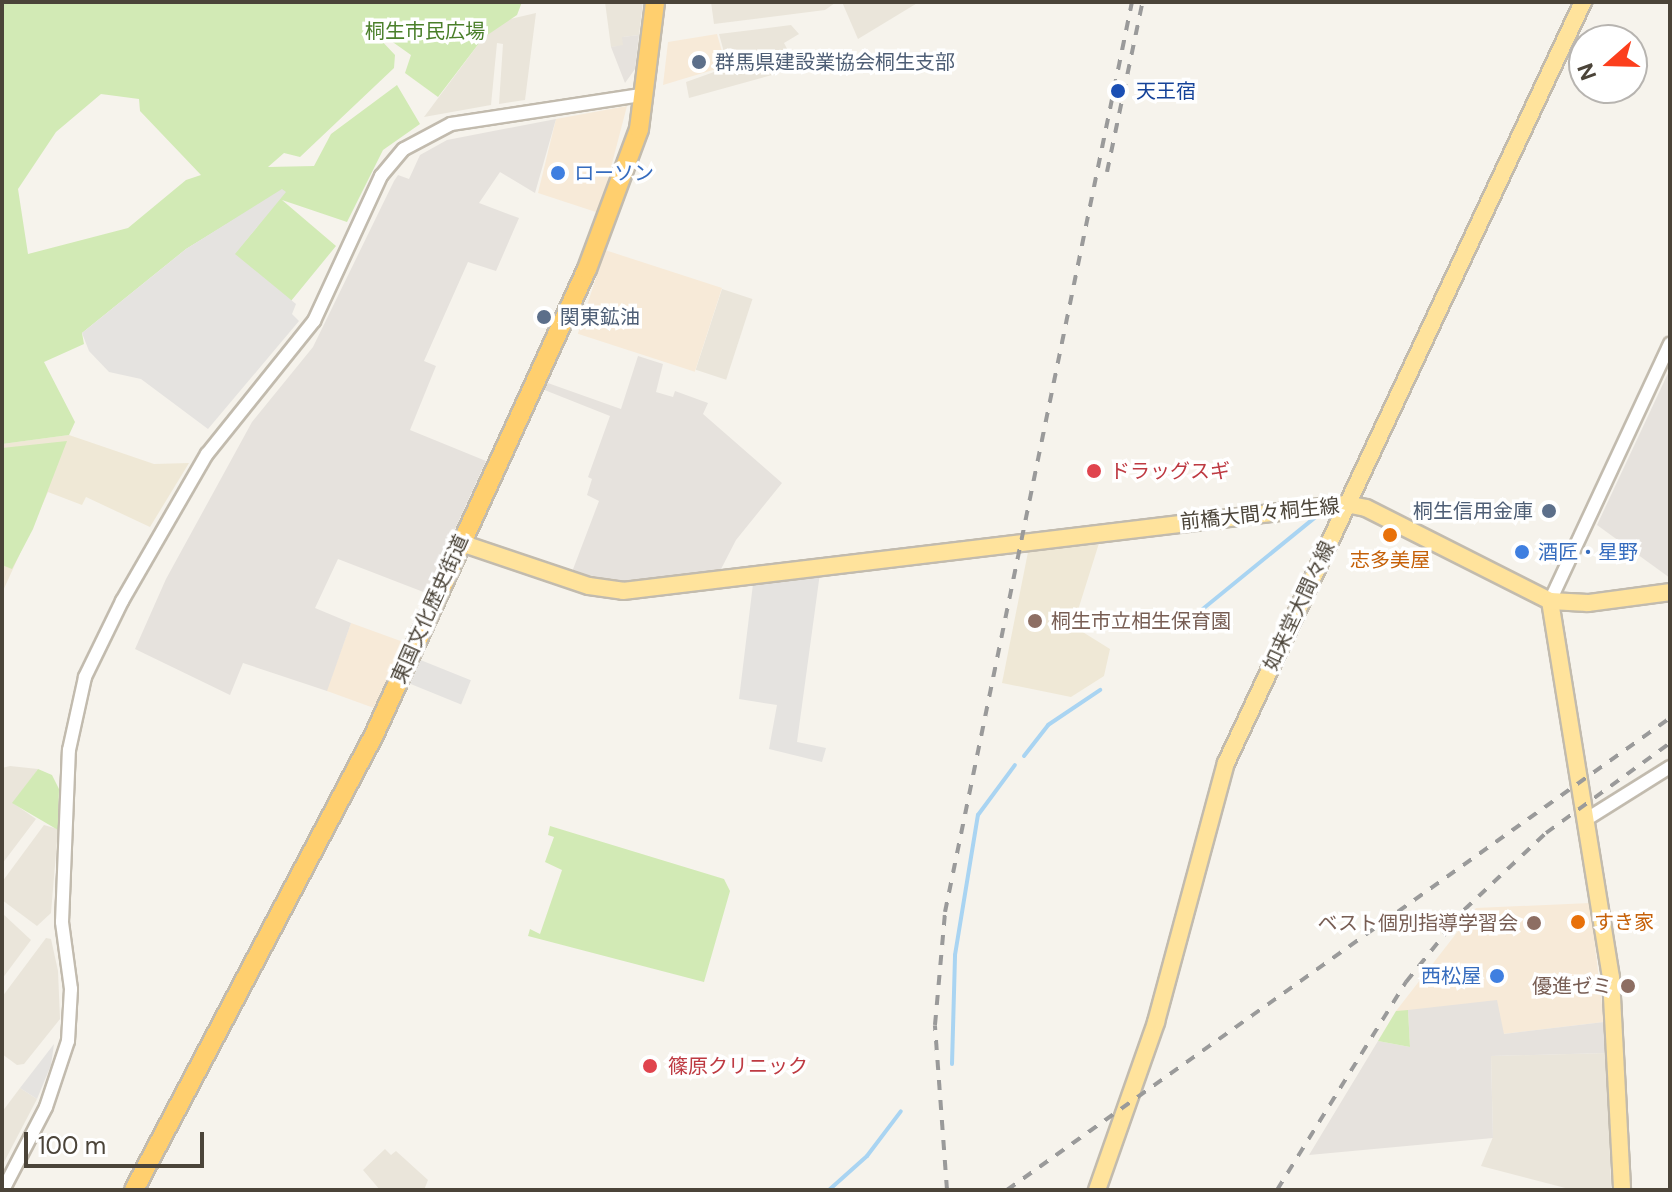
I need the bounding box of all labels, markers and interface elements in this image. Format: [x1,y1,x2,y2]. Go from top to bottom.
park label: 桐生市民広場 [365,19,485,43]
north arrow [1568,24,1648,104]
place label: 群馬県建設業協会桐生支部 [715,50,955,74]
marker: 群馬県建設業協会桐生支部 [690,53,708,71]
text: N [1570,59,1603,84]
place label: 天王宿 [1136,79,1196,103]
marker: 天王宿 [1107,80,1129,102]
place label: ローソン [574,161,654,185]
marker: ローソン [549,164,567,182]
place label: 関東鉱油 [560,305,640,329]
marker: 関東鉱油 [535,308,553,326]
place label: ドラッグスギ [1110,459,1230,483]
marker: ドラッグスギ [1085,462,1103,480]
street label: 前橋大間々桐生線 [1179,494,1341,534]
place label: 桐生信用金庫 [1413,499,1533,523]
marker: 桐生信用金庫 [1540,502,1558,520]
marker: 志多美屋 [1381,526,1399,544]
street label: 東国文化歴史街道 [386,531,474,687]
street label: 如来堂大間々線 [1259,537,1339,675]
place label: 酒匠・星野 [1538,540,1638,564]
marker: 酒匠・星野 [1513,543,1531,561]
place label: 志多美屋 [1350,548,1430,572]
place label: 桐生市立相生保育園 [1051,609,1231,633]
marker: 桐生市立相生保育園 [1026,612,1044,630]
place label: すき家 [1594,910,1654,934]
place label: ベスト個別指導学習会 [1318,911,1518,935]
marker: すき家 [1569,913,1587,931]
marker: ベスト個別指導学習会 [1525,914,1543,932]
place label: 西松屋 [1421,964,1481,988]
marker: 西松屋 [1488,967,1506,985]
place label: 優進ゼミ [1532,974,1612,998]
marker: 優進ゼミ [1619,977,1637,995]
place label: 篠原クリニック [668,1054,808,1078]
marker: 篠原クリニック [639,1055,661,1077]
scale bar [28,1116,208,1166]
text: 100 m [38,1130,106,1161]

